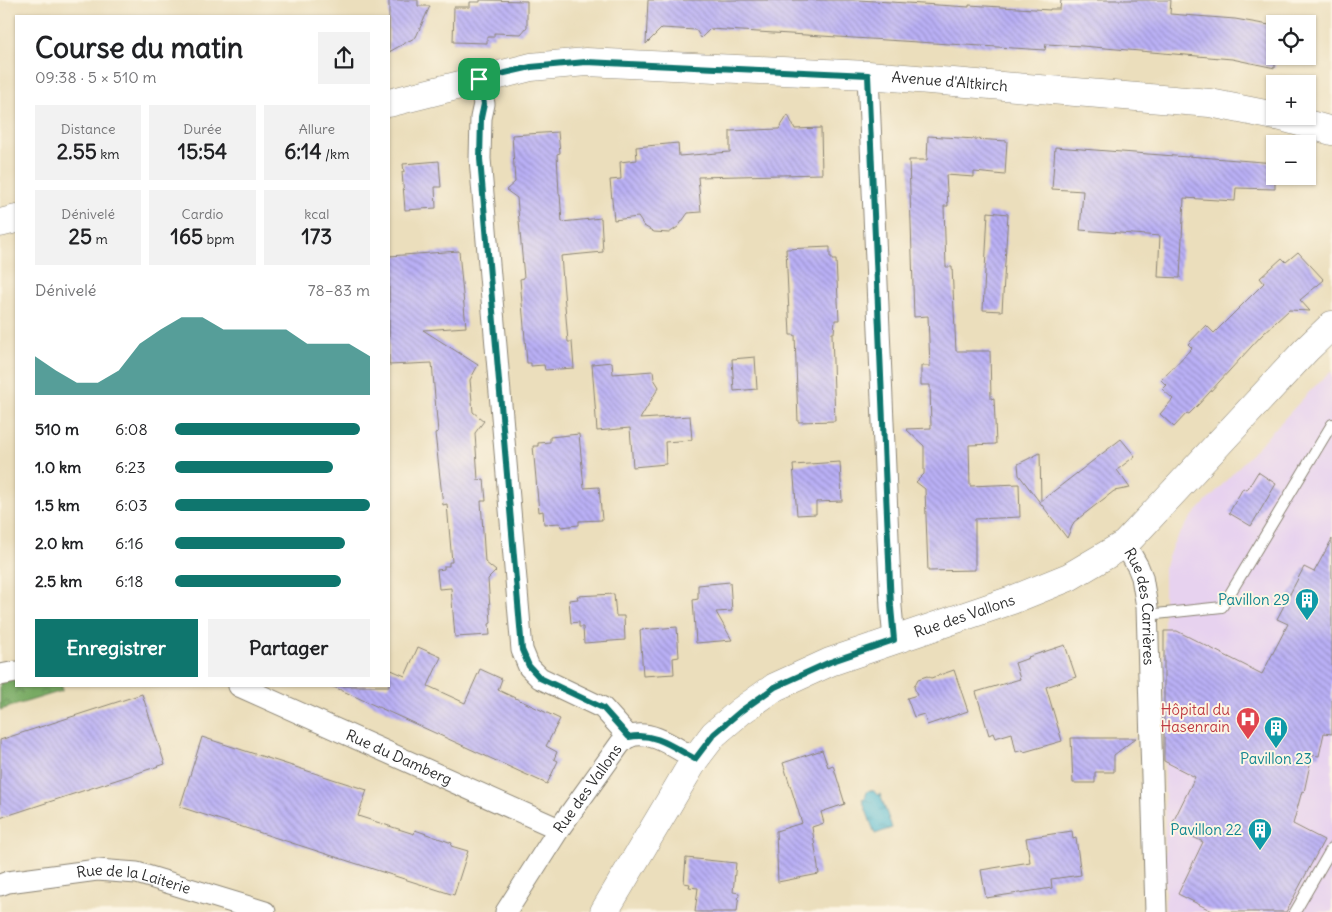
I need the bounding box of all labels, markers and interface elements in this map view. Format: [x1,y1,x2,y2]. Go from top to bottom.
map controls [1266,15,1316,185]
button: locate [1266,15,1316,65]
text: Course du matin [35,30,243,66]
button: share [318,32,370,84]
pin [458,58,500,100]
icon: arrive [465,65,493,93]
text: 09:38 · 5 × 510 m [35,67,157,87]
street label: Avenue d'Altkirch [891,67,1009,95]
button: + [1266,75,1316,125]
text: Distance [61,120,116,138]
text: Durée [183,120,222,138]
text: Allure [299,120,335,138]
button: − [1266,135,1316,185]
text: 2.55 [57,138,97,165]
text: 15:54 [178,138,227,165]
text: 6:14 [284,138,322,165]
text: km [97,145,120,163]
text: /km [322,145,349,163]
text: Dénivelé [61,205,115,223]
text: Cardio [182,205,223,223]
text: kcal [304,205,329,223]
text: 25 [69,223,92,250]
text: 165 [171,223,203,250]
text: 173 [302,223,332,250]
text: m [92,230,108,248]
text: bpm [203,230,234,248]
text: Dénivelé [35,280,96,300]
text: 78–83 m [308,280,370,300]
text: 510 m [35,419,79,439]
text: 6:08 [115,419,148,439]
text: 1.0 km [35,457,81,477]
text: 6:23 [115,457,146,477]
text: 1.5 km [35,495,80,515]
text: 6:03 [115,495,147,515]
text: 2.0 km [35,533,84,553]
text: 6:16 [115,533,143,553]
street label: Rue des Carrières [1120,544,1159,666]
text: 2.5 km [35,571,82,591]
text: 6:18 [115,571,143,591]
building icon: Pavillon 29 [1294,587,1320,621]
street label: Rue des Vallons [912,590,1017,642]
place label: Pavillon 29 [1218,590,1290,609]
button: Enregistrer [35,619,198,677]
button: Partager [208,619,370,677]
place label: Hôpital du Hasenrain [1161,700,1230,736]
hospital icon: Hôpital du Hasenrain [1235,706,1261,740]
building icon: Pavillon 23 [1263,715,1289,749]
street label: Rue du Damberg [343,725,455,789]
street label: Rue des Vallons [549,740,626,837]
place label: Pavillon 23 [1240,749,1312,768]
building icon: Pavillon 22 [1247,817,1273,851]
place label: Pavillon 22 [1170,820,1242,839]
street label: Rue de la Laiterie [75,860,193,898]

